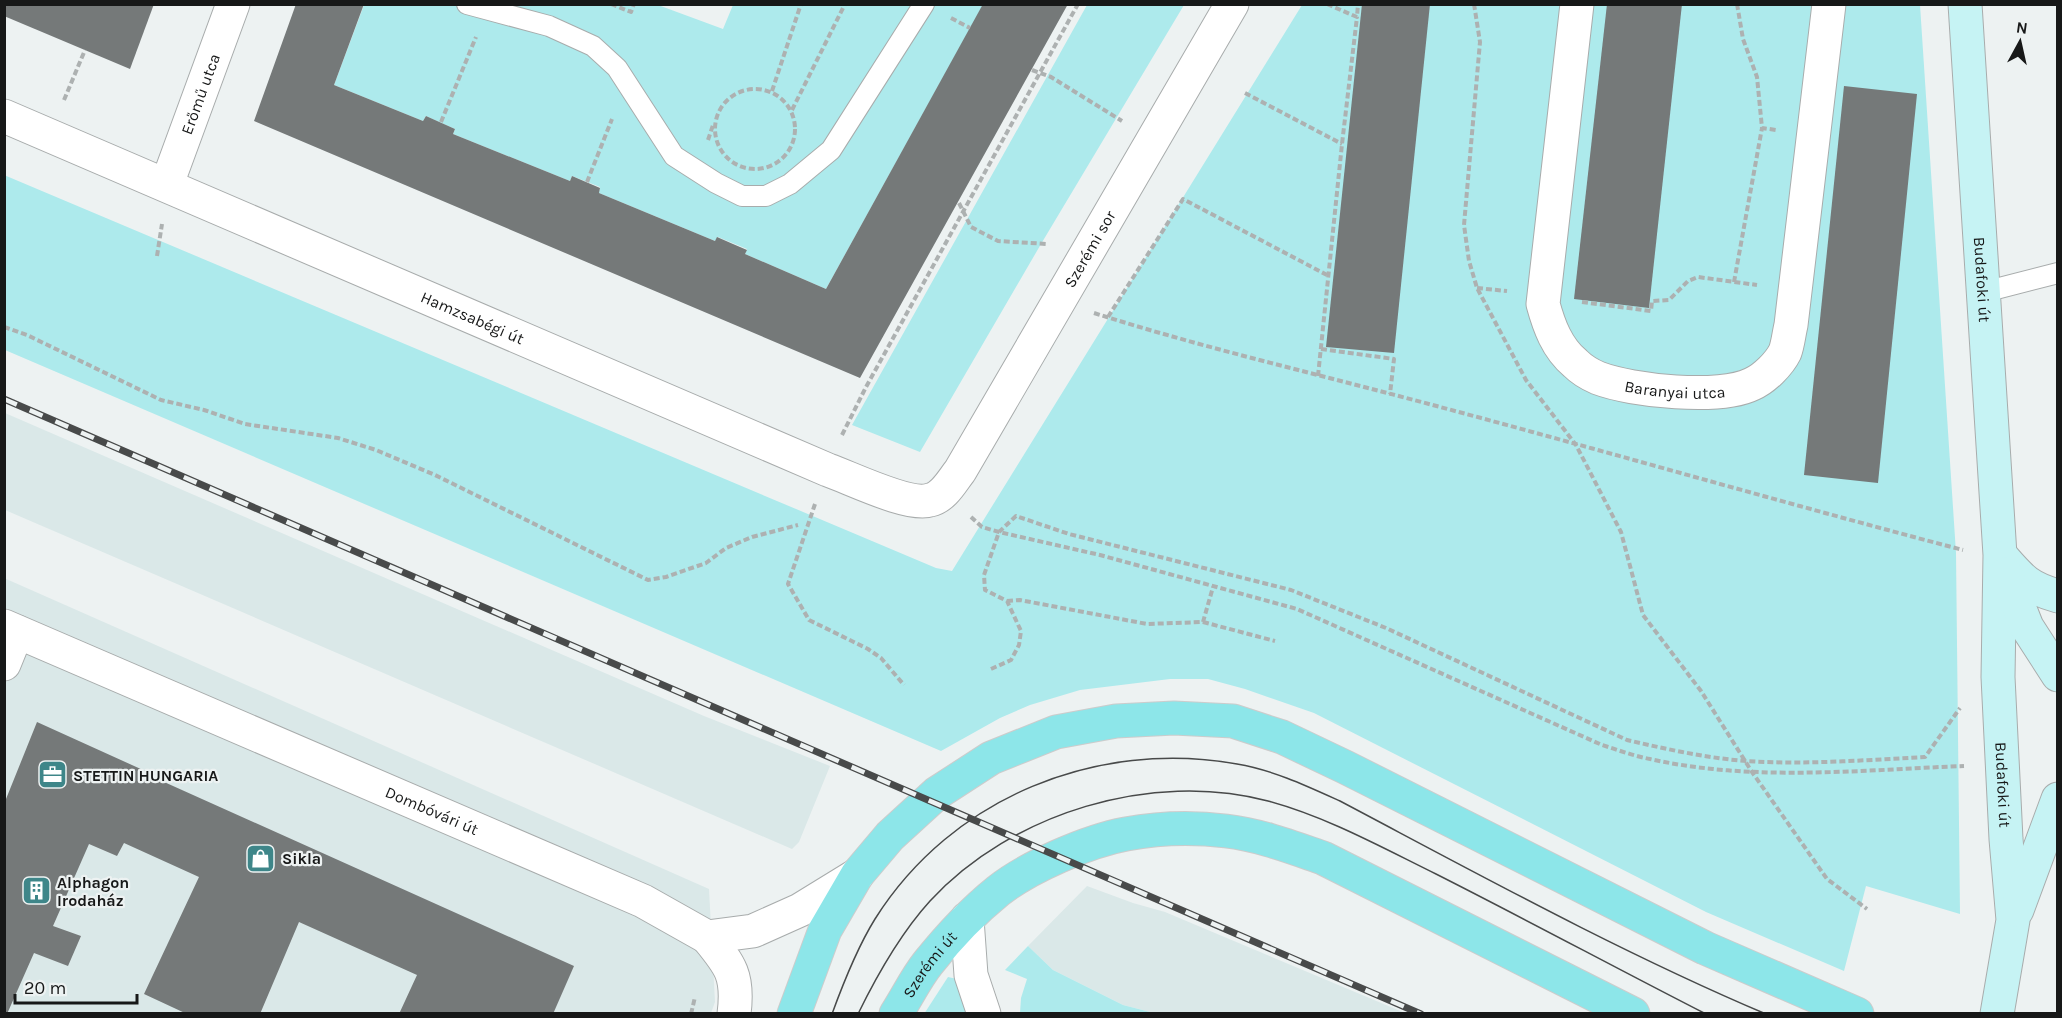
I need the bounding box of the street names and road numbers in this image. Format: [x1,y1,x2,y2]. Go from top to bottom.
street label: Erőmű utca [177,51,224,137]
street label: Szerémi sor [1060,207,1120,291]
street label: Budafoki út [1970,236,1994,323]
street label: Hamzsabégi út [418,287,527,348]
street label: Baranyai utca [1623,377,1726,403]
street label: Budafoki út [1991,742,2014,828]
street label: Dombóvári út [382,782,481,839]
street label: Szerémi út [899,927,961,1001]

